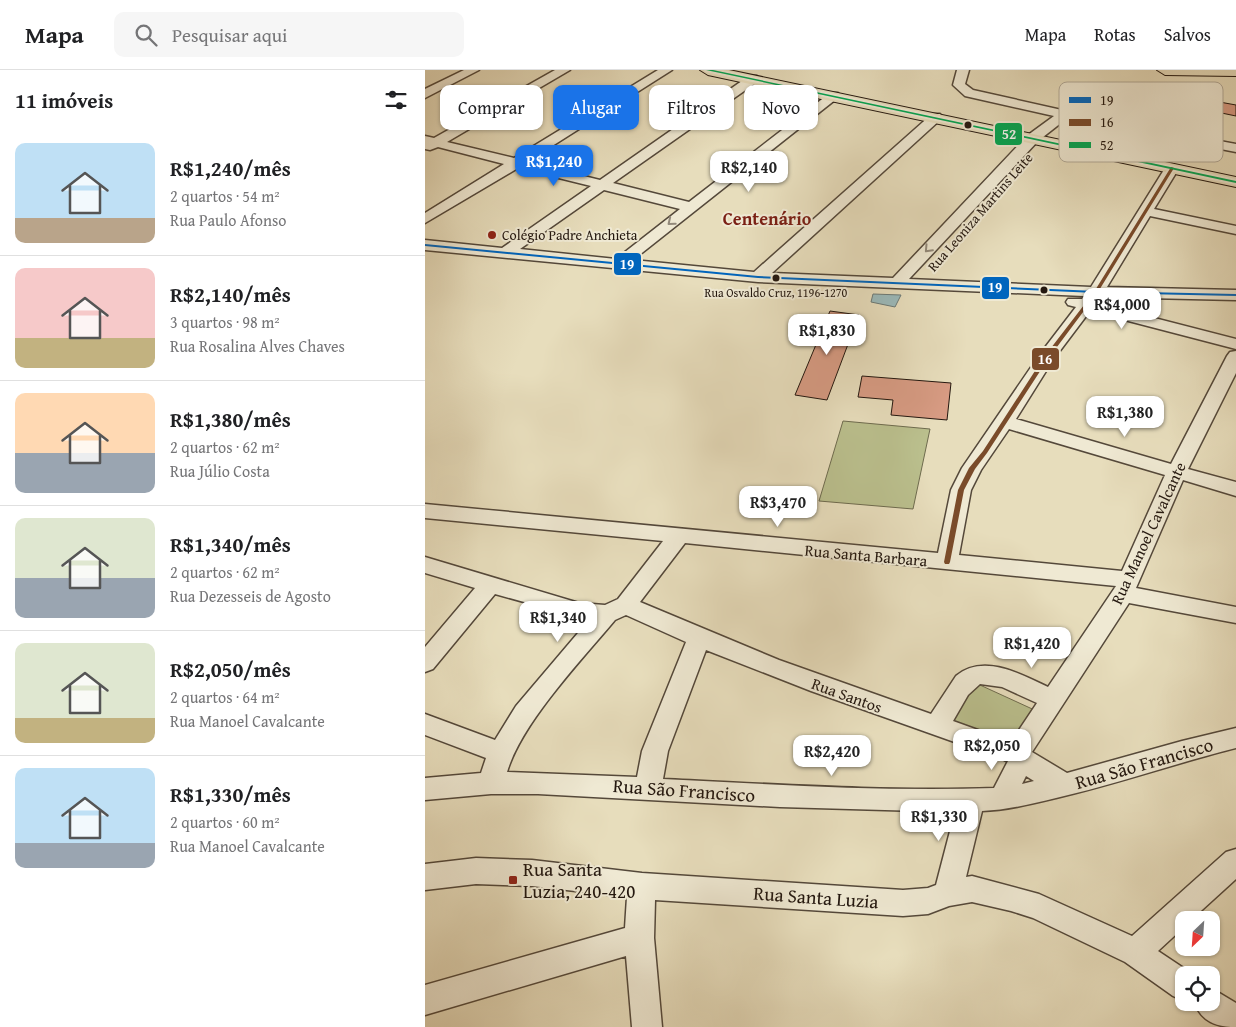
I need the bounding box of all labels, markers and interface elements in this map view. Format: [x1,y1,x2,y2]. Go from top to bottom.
search box [114,12,464,57]
text: Mapa [25,17,84,52]
icon: search [132,21,160,49]
text: Pesquisar aqui [172,21,287,49]
text: Mapa [1025,21,1066,48]
text: Rotas [1094,21,1136,48]
text: Salvos [1164,21,1211,48]
legend [1059,82,1223,162]
text: 11 imóveis [15,85,113,116]
chip: Comprar [440,85,543,130]
chip: Alugar [553,85,639,130]
chip: Filtros [649,85,734,130]
chip: Novo [744,85,818,130]
icon: filters [382,86,410,114]
text: 19 [1100,90,1114,110]
text: 16 [1100,112,1114,132]
unlabelled marker [963,120,973,130]
line badge: 52 [994,122,1023,146]
text: 52 [1002,124,1016,144]
text: 52 [1100,135,1113,155]
pin: R$1,240 [508,144,600,187]
street label: Rua Leoniza Martins Leite [923,148,1038,276]
text: R$1,240 [526,149,582,173]
pin: R$2,140 [703,150,795,193]
text: R$1,240/mês [170,153,291,184]
text: R$2,140 [721,155,777,179]
icon: home [55,163,115,223]
text: 2 quartos · 54 m² [170,184,280,208]
district label: Centenário [723,205,812,232]
text: Rua Paulo Afonso [170,208,286,232]
one-way arrow [668,216,677,224]
place label: Colégio Padre Anchieta [502,225,638,245]
marker: Colégio Padre Anchieta [486,229,498,241]
one-way arrow [925,244,934,253]
line badge: 19 [613,252,642,276]
text: 19 [620,254,634,274]
marker: Rua Osvaldo Cruz, 1196-1270 [771,273,781,283]
line badge: 19 [981,276,1010,300]
text: 19 [988,277,1002,297]
text: R$2,140/mês [170,279,291,310]
place label: Rua Osvaldo Cruz, 1196-1270 [705,284,848,301]
unlabelled marker [1039,285,1049,295]
icon: home [55,288,115,348]
pin: R$4,000 [1076,288,1168,330]
text: R$4,000 [1094,292,1150,316]
text: 3 quartos · 98 m² [170,310,280,334]
pin: R$1,830 [781,314,873,356]
text: R$1,830 [799,318,855,342]
text: Rua Rosalina Alves Chaves [170,334,345,358]
line badge: 16 [1031,347,1060,371]
text: 16 [1038,349,1052,369]
pin: R$1,380 [1079,396,1171,438]
text: R$1,380 [1097,400,1153,424]
text: R$1,380/mês [170,404,291,435]
icon: home [55,413,115,473]
text: 2 quartos · 62 m² [170,435,280,459]
street label: Rua Manoel Cavalcante [1104,458,1192,608]
text: Rua Júlio Costa [170,459,270,483]
pin: R$3,470 [732,486,824,528]
text: R$3,470 [750,490,806,514]
text: R$1,340/mês [170,529,291,560]
icon: home [55,538,115,598]
street label: Rua Santa Barbara [804,538,929,572]
text: 2 quartos · 62 m² [170,560,280,584]
text: Rua Dezesseis de Agosto [170,584,331,608]
pin: R$1,340 [512,600,604,643]
text: R$1,340 [530,605,586,629]
pin: R$1,420 [986,626,1078,669]
text: R$1,420 [1004,631,1060,655]
text: R$2,050/mês [170,654,291,685]
icon: home [55,663,115,723]
street label: Rua Santos [808,671,886,719]
text: 2 quartos · 64 m² [170,685,280,709]
text: Rua Manoel Cavalcante [170,709,325,733]
pin: R$2,050 [946,728,1038,771]
street label: Rua São Francisco [1072,730,1216,796]
text: R$2,050 [964,733,1020,757]
pin: R$2,420 [786,734,878,777]
text: R$2,420 [804,739,860,763]
street label: Rua São Francisco [612,771,756,809]
text: R$1,330/mês [170,779,291,810]
icon: home [55,788,115,848]
pin: R$1,330 [893,800,985,842]
text: R$1,330 [911,804,967,828]
text: 2 quartos · 60 m² [170,810,280,834]
text: Rua Manoel Cavalcante [170,834,325,858]
place label: Rua Santa Luzia, 240-420 [523,855,635,905]
marker: Rua Santa Luzia, 240-420 [507,874,519,886]
street label: Rua Santa Luzia [752,879,880,915]
north arrow [1175,911,1220,956]
map controls [1175,911,1220,1011]
button: locate [1175,966,1220,1011]

